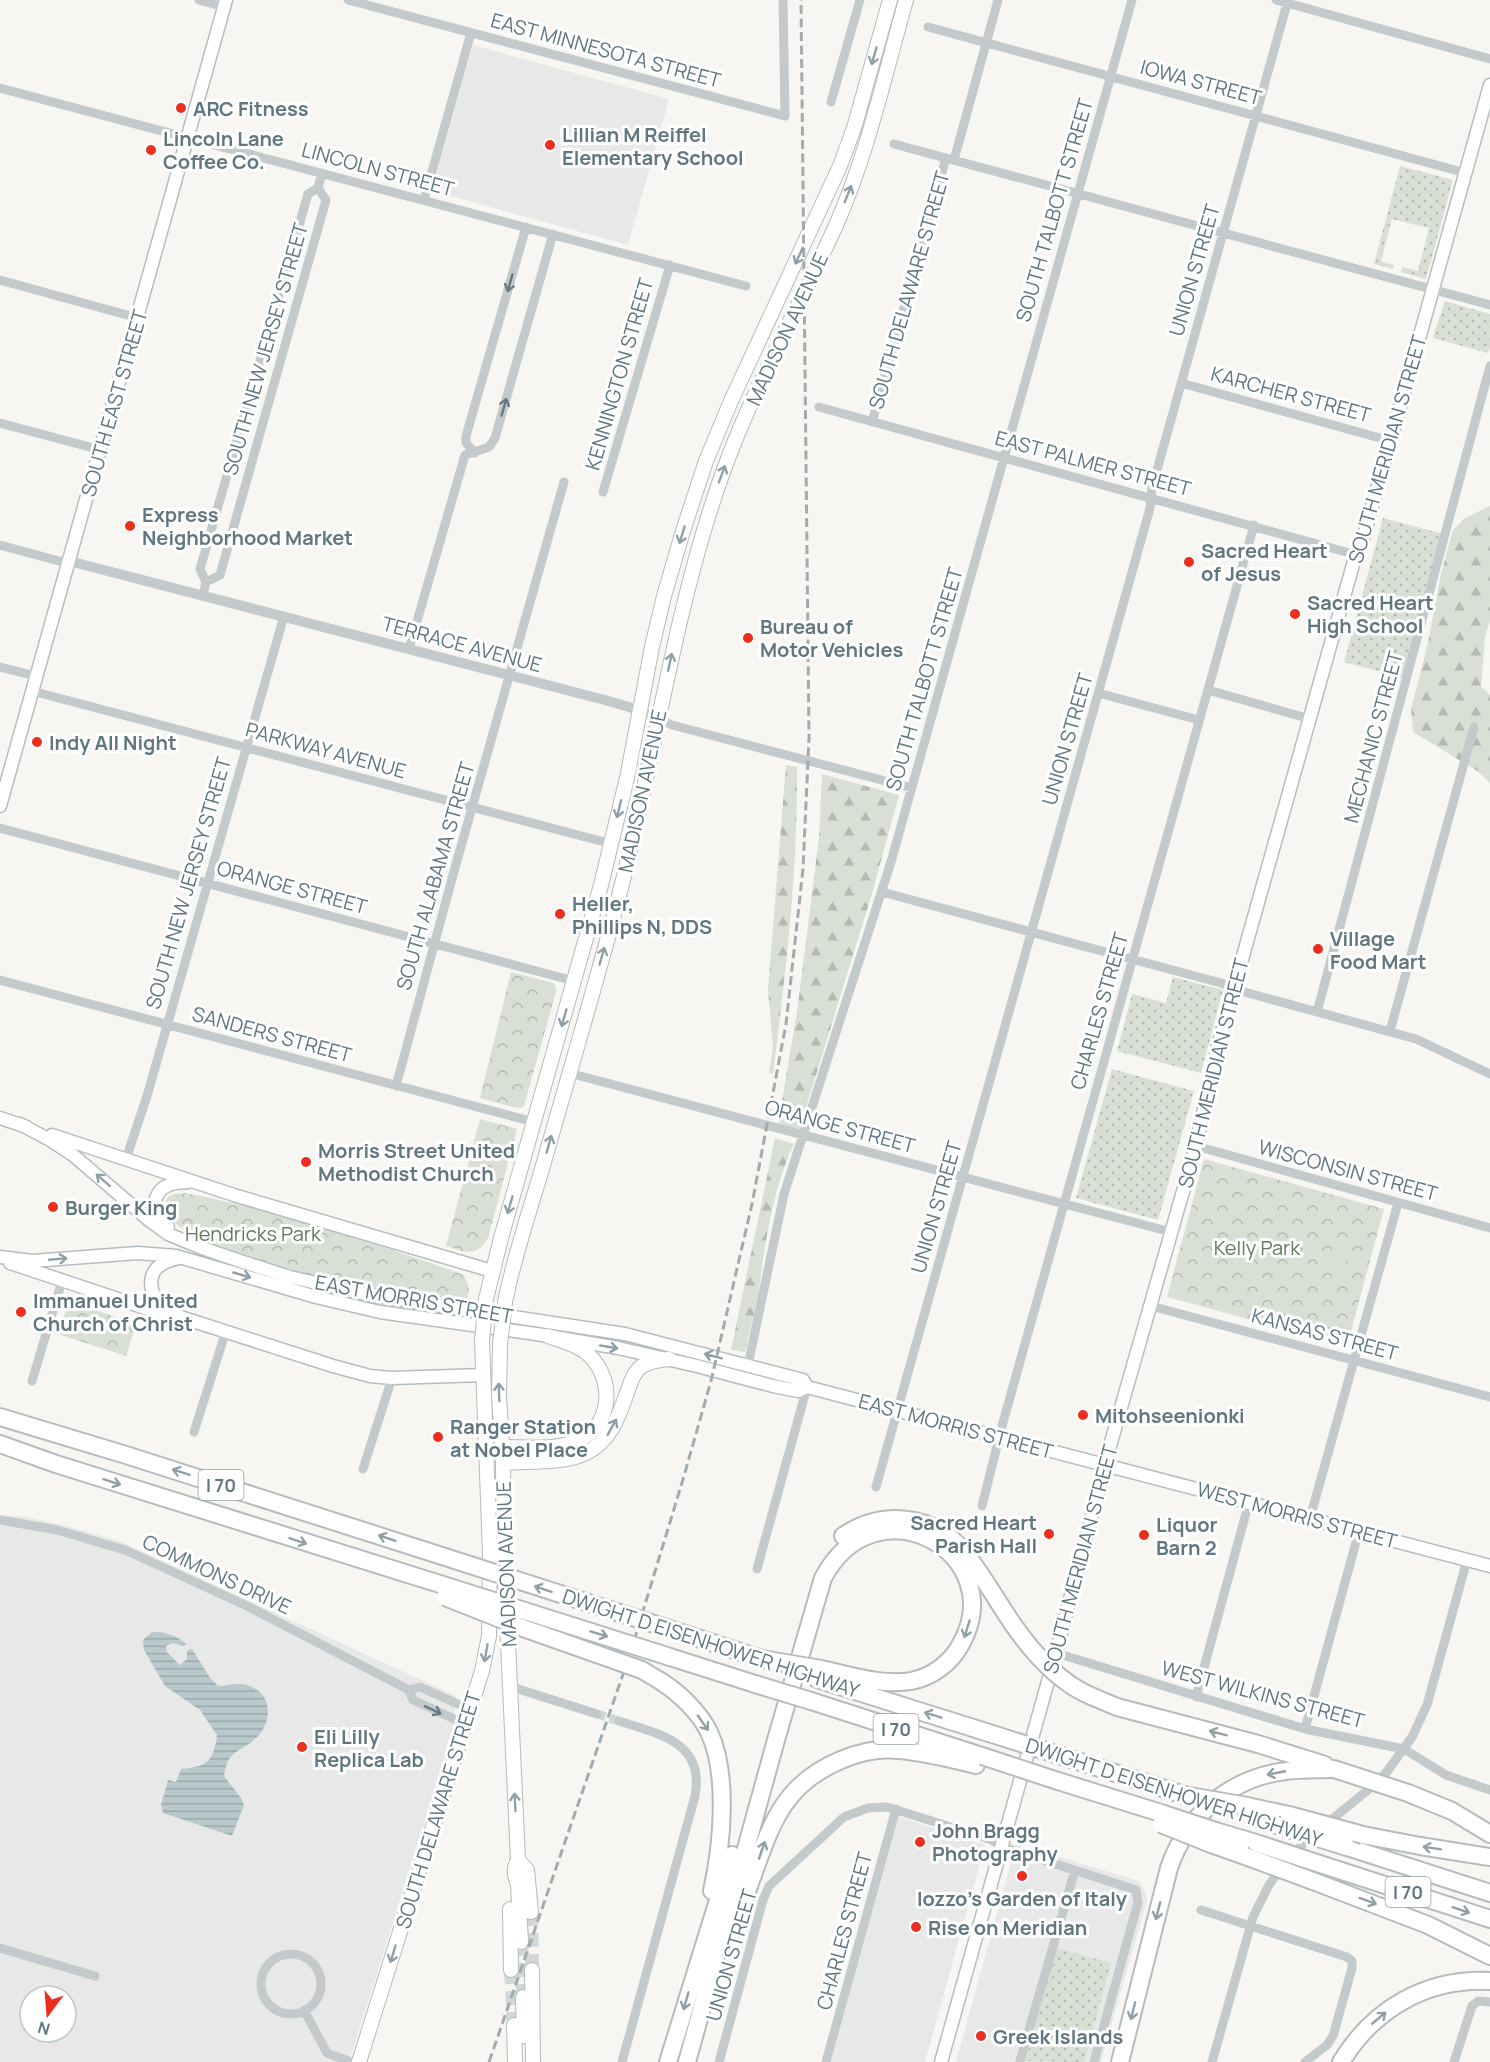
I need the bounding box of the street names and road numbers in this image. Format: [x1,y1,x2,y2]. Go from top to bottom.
street label: EAST MINNESOTA STREET [488,6,724,94]
street label: IOWA STREET [1138,53,1265,111]
street label: SOUTH TALBOTT STREET [1009,95,1099,325]
street label: LINCOLN STREET [299,136,457,202]
street label: SOUTH DELAWARE STREET [862,168,956,412]
street label: UNION STREET [1162,201,1226,339]
street label: SOUTH NEW JERSEY STREET [216,220,314,478]
street label: MADISON AVENUE [740,248,834,410]
street label: KENNINGTON STREET [579,275,659,473]
street label: SOUTH EAST STREET [74,306,154,500]
street label: SOUTH MERIDIAN STREET [1341,332,1433,566]
street label: KARCHER STREET [1208,360,1374,428]
street label: EAST PALMER STREET [992,424,1194,502]
street label: SOUTH TALBOTT STREET [879,564,969,794]
street label: TERRACE AVENUE [379,610,545,678]
street label: MECHANIC STREET [1337,648,1409,826]
street label: UNION STREET [1035,670,1099,808]
street label: MADISON AVENUE [612,707,672,875]
street label: PARKWAY AVENUE [243,716,409,784]
street label: SOUTH NEW JERSEY STREET [139,754,237,1012]
street label: SOUTH ALABAMA STREET [389,759,481,993]
street label: ORANGE STREET [214,854,370,920]
street label: CHARLES STREET [1064,929,1134,1093]
street label: SOUTH MERIDIAN STREET [1171,955,1255,1191]
street label: SANDERS STREET [189,1000,355,1068]
street label: ORANGE STREET [762,1093,918,1159]
street label: WISCONSIN STREET [1255,1133,1441,1207]
street label: UNION STREET [904,1138,968,1276]
street label: EAST MORRIS STREET [313,1268,515,1330]
street label: KANSAS STREET [1249,1301,1401,1367]
street label: EAST MORRIS STREET [856,1387,1056,1465]
street label: SOUTH MERIDIAN STREET [1036,1441,1124,1676]
road number: I 70 [198,1470,244,1500]
street label: WEST MORRIS STREET [1194,1475,1400,1555]
street label: MADISON AVENUE [490,1481,522,1647]
street label: COMMONS DRIVE [138,1528,296,1620]
street label: DWIGHT D EISENHOWER HIGHWAY [559,1582,864,1704]
street label: WEST WILKINS STREET [1159,1654,1367,1734]
street label: SOUTH DELAWARE STREET [389,1688,487,1932]
road number: I 70 [874,1714,918,1744]
street label: DWIGHT D EISENHOWER HIGHWAY [1022,1731,1327,1853]
street label: CHARLES STREET [810,1849,878,2013]
road number: I 70 [1386,1877,1430,1907]
street label: UNION STREET [699,1886,763,2024]

